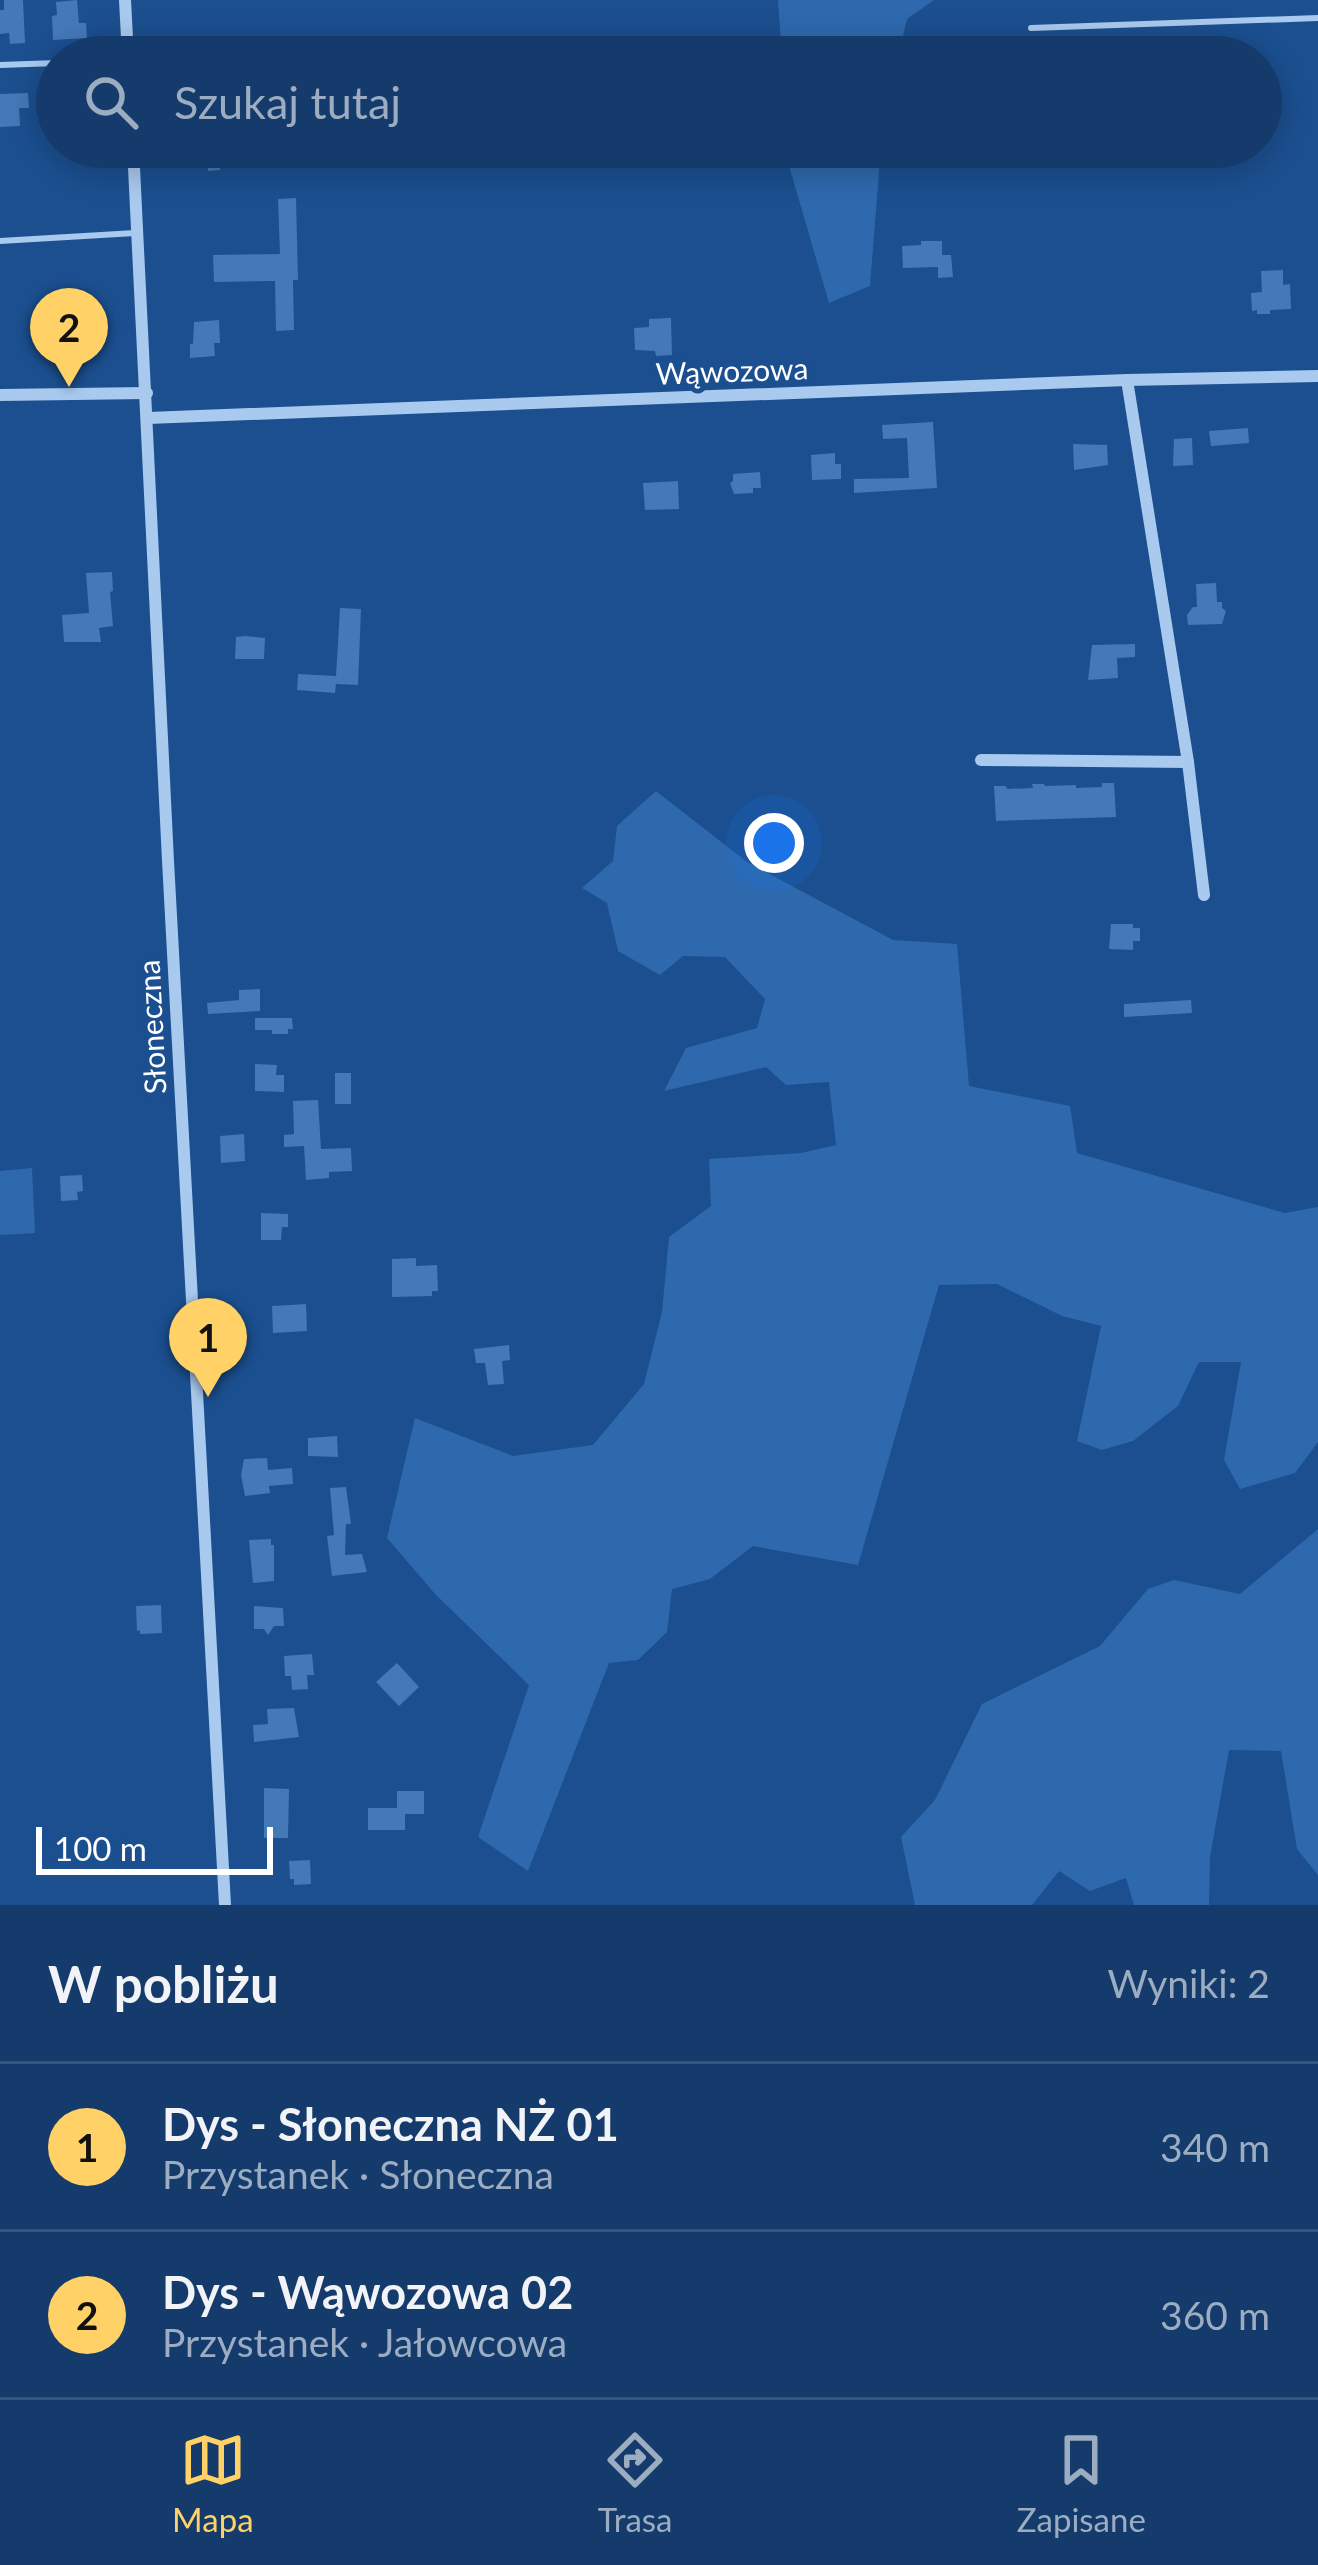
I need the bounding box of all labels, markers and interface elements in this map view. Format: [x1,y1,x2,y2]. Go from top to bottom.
search box [36,36,1282,168]
icon: search [78,69,144,135]
text: Szukaj tutaj [174,75,401,129]
pin: 2 [30,288,108,387]
street label: Wąwozowa [655,349,809,391]
your location [744,813,804,873]
street label: Słoneczna [130,959,172,1095]
pin: 1 [169,1298,247,1397]
scale bar [36,1821,273,1874]
text: 100 m [54,1828,147,1868]
text: W pobliżu [48,1953,279,2014]
text: Wyniki: 2 [1107,1960,1270,2006]
text: Dys - Słoneczna NŻ 01 [162,2097,619,2151]
text: 1 [76,2124,98,2170]
text: 340 m [1160,2124,1270,2170]
text: Przystanek · Słoneczna [162,2151,554,2197]
text: Dys - Wąwozowa 02 [162,2265,573,2319]
text: 2 [76,2292,98,2338]
text: 360 m [1160,2292,1270,2338]
text: Przystanek · Jałowcowa [162,2319,567,2365]
tab: Mapa [172,2427,254,2539]
tab: Trasa [598,2427,673,2539]
tab: Zapisane [1017,2427,1146,2539]

